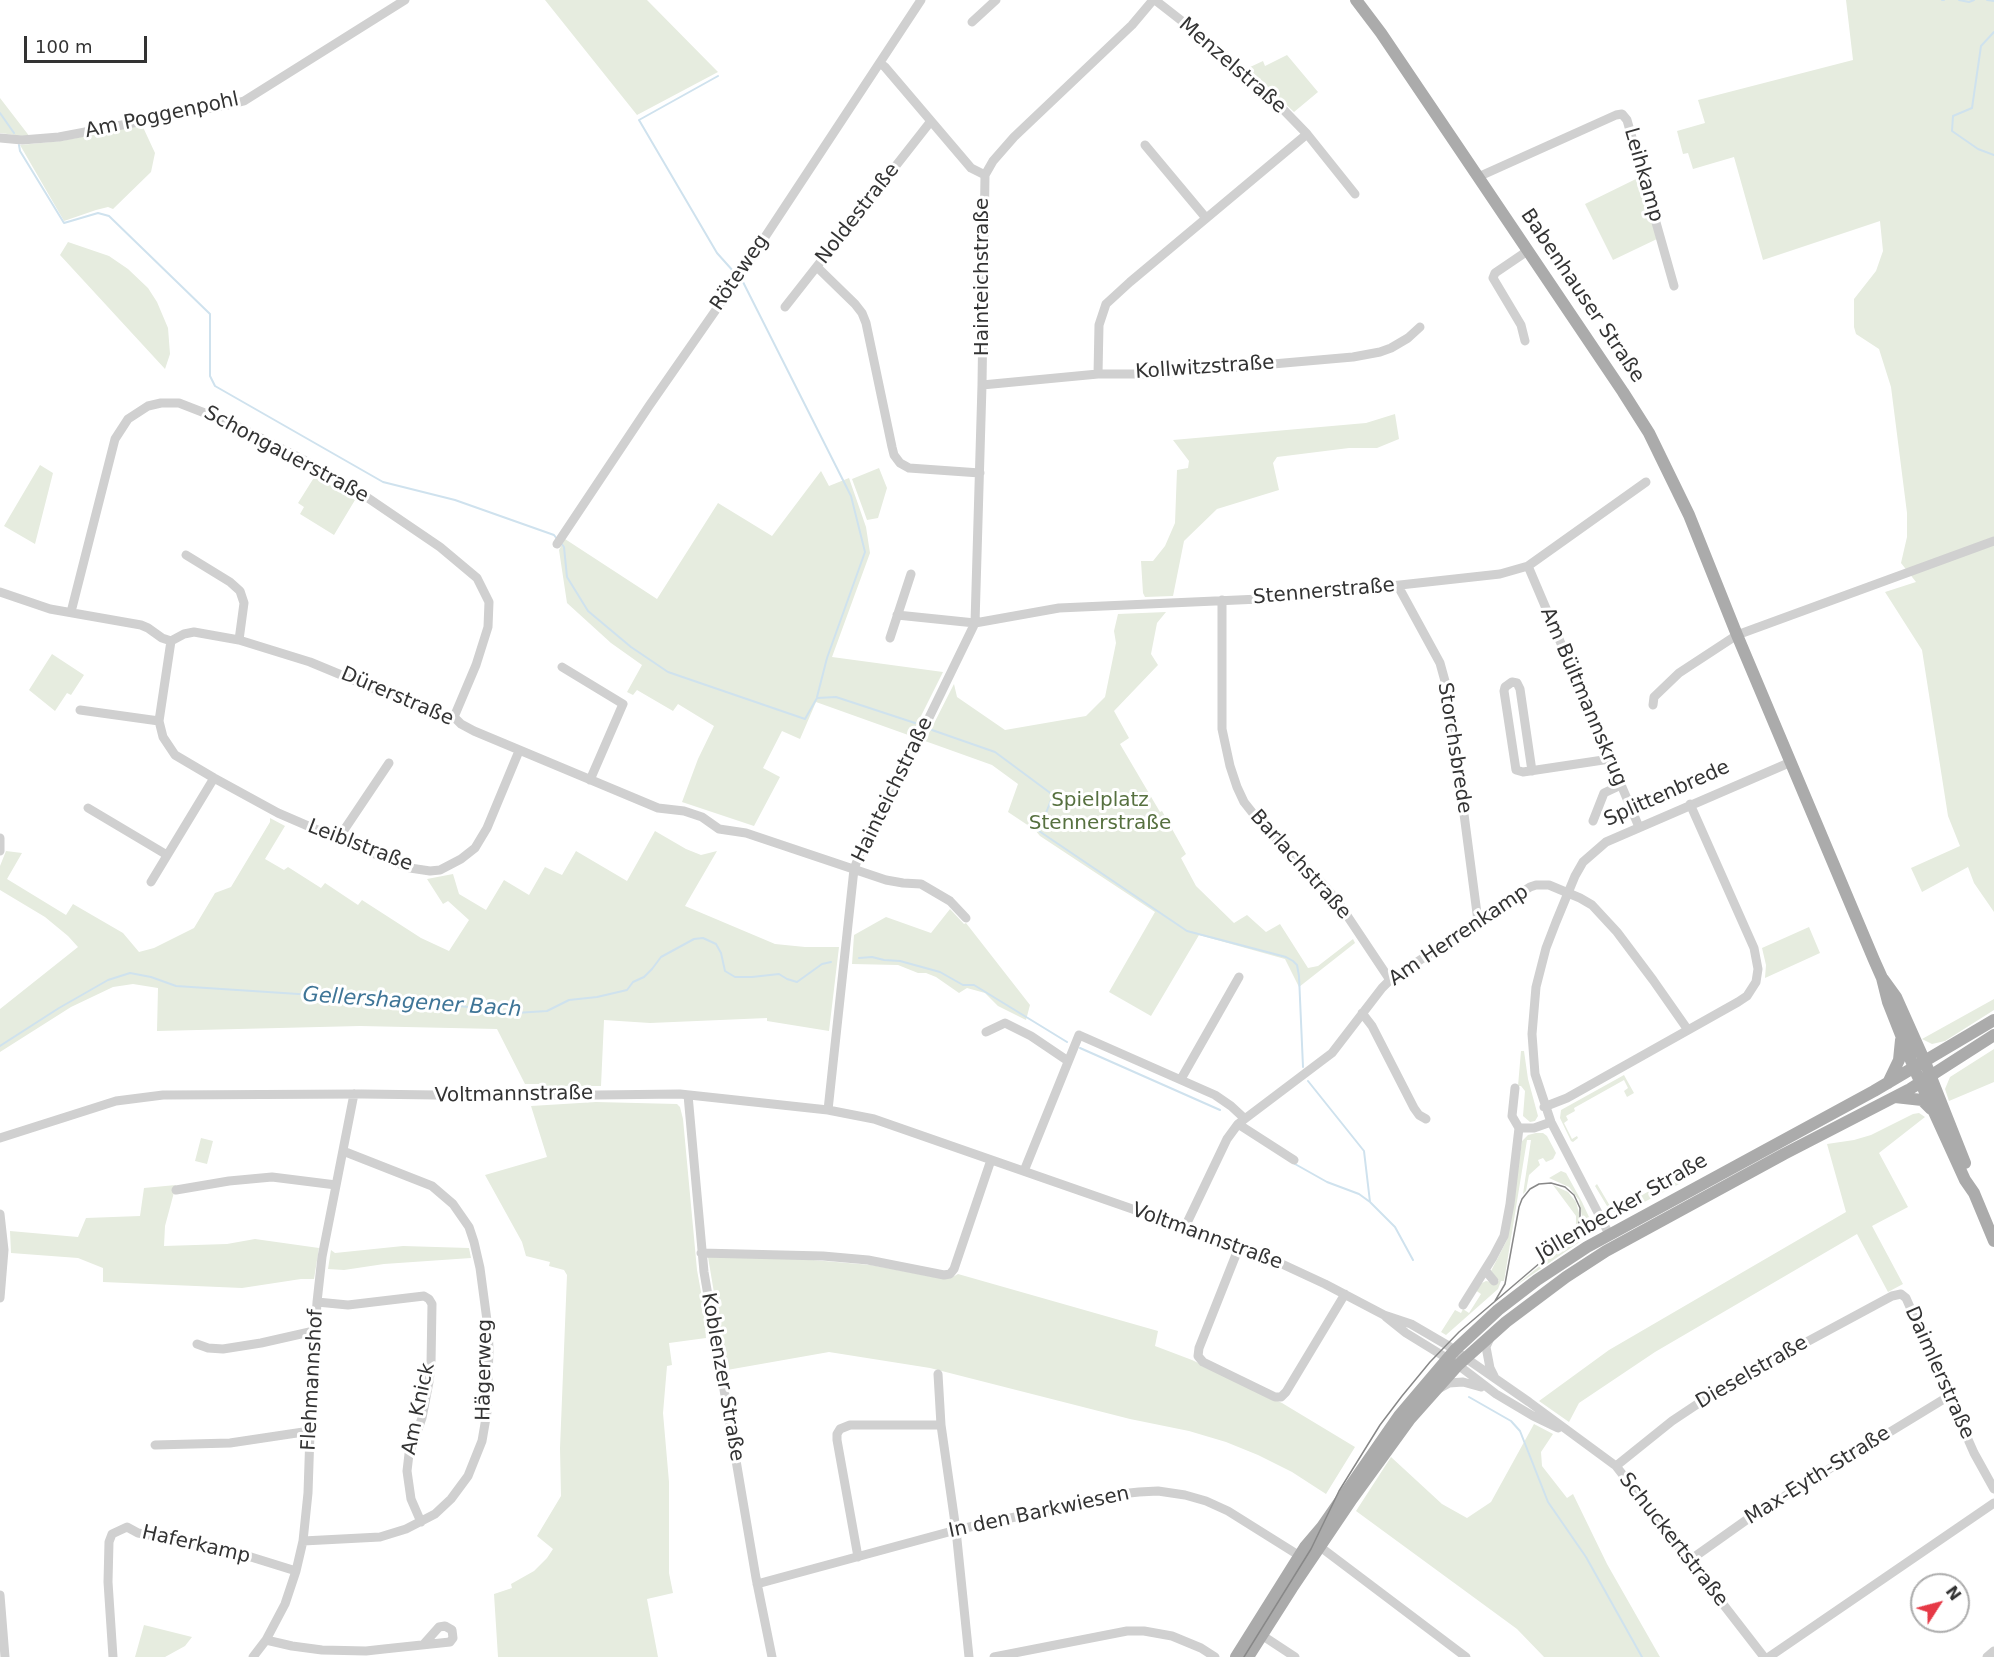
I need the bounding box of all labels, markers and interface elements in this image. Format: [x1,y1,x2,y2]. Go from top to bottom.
street label: Menzelstraße [1173,13,1291,119]
scale bar [27,24,150,62]
text: 100 m [35,36,93,57]
street label: Am Poggenpohl [83,88,241,144]
street label: Leihkamp [1618,125,1668,225]
street label: Noldestraße [811,159,905,269]
street label: Hainteichstraße [971,198,995,356]
street label: Babenhauser Straße [1515,205,1649,387]
street label: Röteweg [706,230,774,316]
street label: Kollwitzstraße [1135,351,1275,385]
street label: Schongauerstraße [200,401,372,509]
street label: Stennerstraße [1252,574,1396,610]
street label: Am Bültmannskrug [1534,604,1632,790]
street label: Dürerstraße [337,663,457,731]
street label: Storchsbrede [1432,681,1476,815]
street label: Hainteichstraße [847,713,939,867]
street label: Splittenbrede [1600,756,1734,832]
park label: Spielplatz Stennerstraße [1029,789,1171,836]
street label: Barlachstraße [1244,805,1356,925]
street label: Leiblstraße [304,815,416,877]
street label: Am Herrenkamp [1385,880,1533,992]
water label: Gellershagener Bach [302,983,522,1023]
street label: Voltmannstraße [435,1082,593,1108]
street label: Jöllenbecker Straße [1532,1149,1712,1267]
street label: Voltmannstraße [1128,1199,1286,1275]
street label: Koblenzer Straße [695,1291,749,1463]
street label: Daimlerstraße [1899,1303,1979,1443]
street label: Flehmannshof [297,1309,329,1451]
street label: Hägerweg [472,1319,498,1421]
street label: Dieselstraße [1692,1331,1812,1415]
street label: Am Knick [398,1361,440,1457]
street label: Max-Eyth-Straße [1741,1422,1895,1530]
street label: Schuckertstraße [1613,1468,1733,1612]
street label: In den Barkwiesen [946,1482,1132,1544]
street label: Haferkamp [139,1521,253,1569]
north arrow [1910,1573,1970,1633]
text: N [1942,1582,1965,1604]

